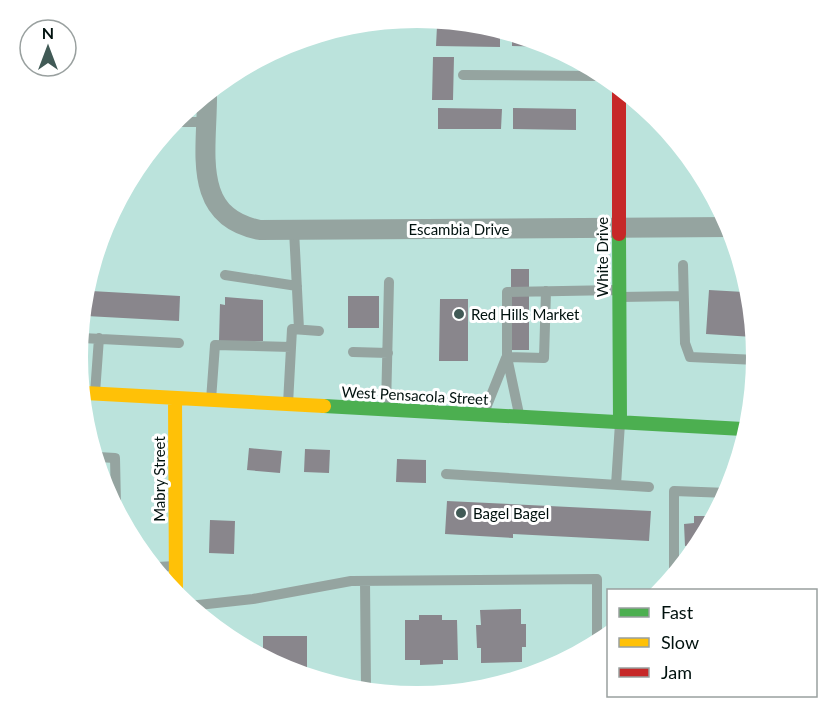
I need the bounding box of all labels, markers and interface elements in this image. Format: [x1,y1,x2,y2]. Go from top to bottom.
north arrow [18,18,78,78]
text: N [42,23,54,42]
street label: White Drive [593,217,611,297]
street label: Escambia Drive [408,220,510,238]
place label: Red Hills Market [471,305,580,323]
marker: Red Hills Market [452,307,466,321]
street label: West Pensacola Street [341,382,490,408]
street label: Mabry Street [150,436,168,522]
place label: Bagel Bagel [473,504,549,522]
marker: Bagel Bagel [454,506,468,520]
legend [607,589,817,697]
text: Fast [661,601,694,623]
text: Slow [661,631,699,653]
text: Jam [661,661,692,683]

